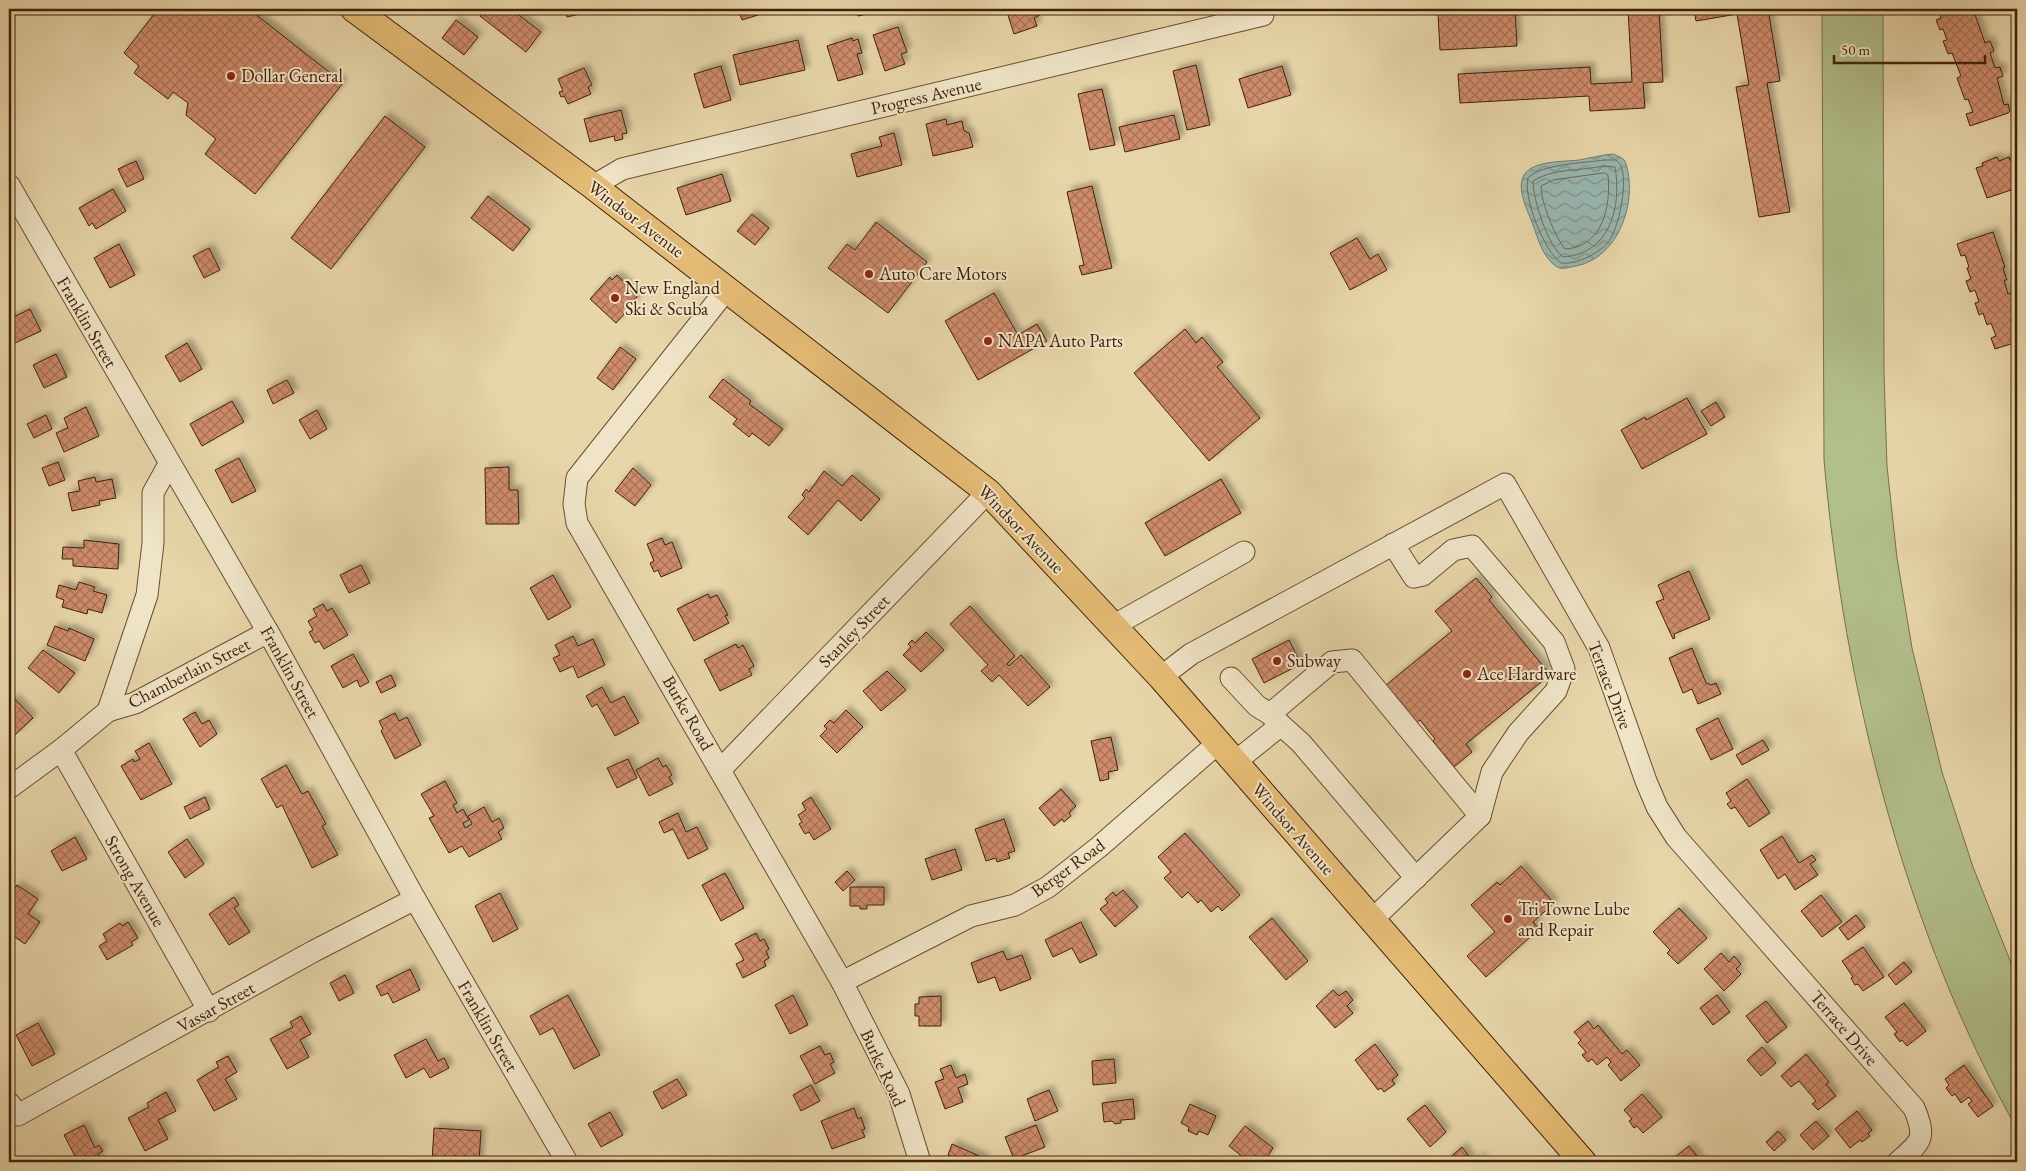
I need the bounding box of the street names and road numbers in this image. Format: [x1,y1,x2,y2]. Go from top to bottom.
street label: Progress Avenue [868,72,983,119]
street label: Windsor Avenue [583,175,689,262]
street label: Franklin Street [52,272,123,372]
street label: Windsor Avenue [973,479,1070,578]
street label: Stanley Street [813,589,894,672]
street label: Franklin Street [256,622,325,722]
street label: Chamberlain Street [124,632,254,713]
street label: Terrace Drive [1583,638,1638,732]
street label: Burke Road [658,671,720,755]
street label: Windsor Avenue [1247,778,1340,880]
street label: Strong Avenue [100,831,171,930]
street label: Berger Road [1026,833,1110,902]
street label: Vassar Street [173,976,259,1037]
street label: Franklin Street [453,976,524,1076]
street label: Terrace Drive [1805,985,1883,1070]
street label: Burke Road [856,1025,912,1111]

